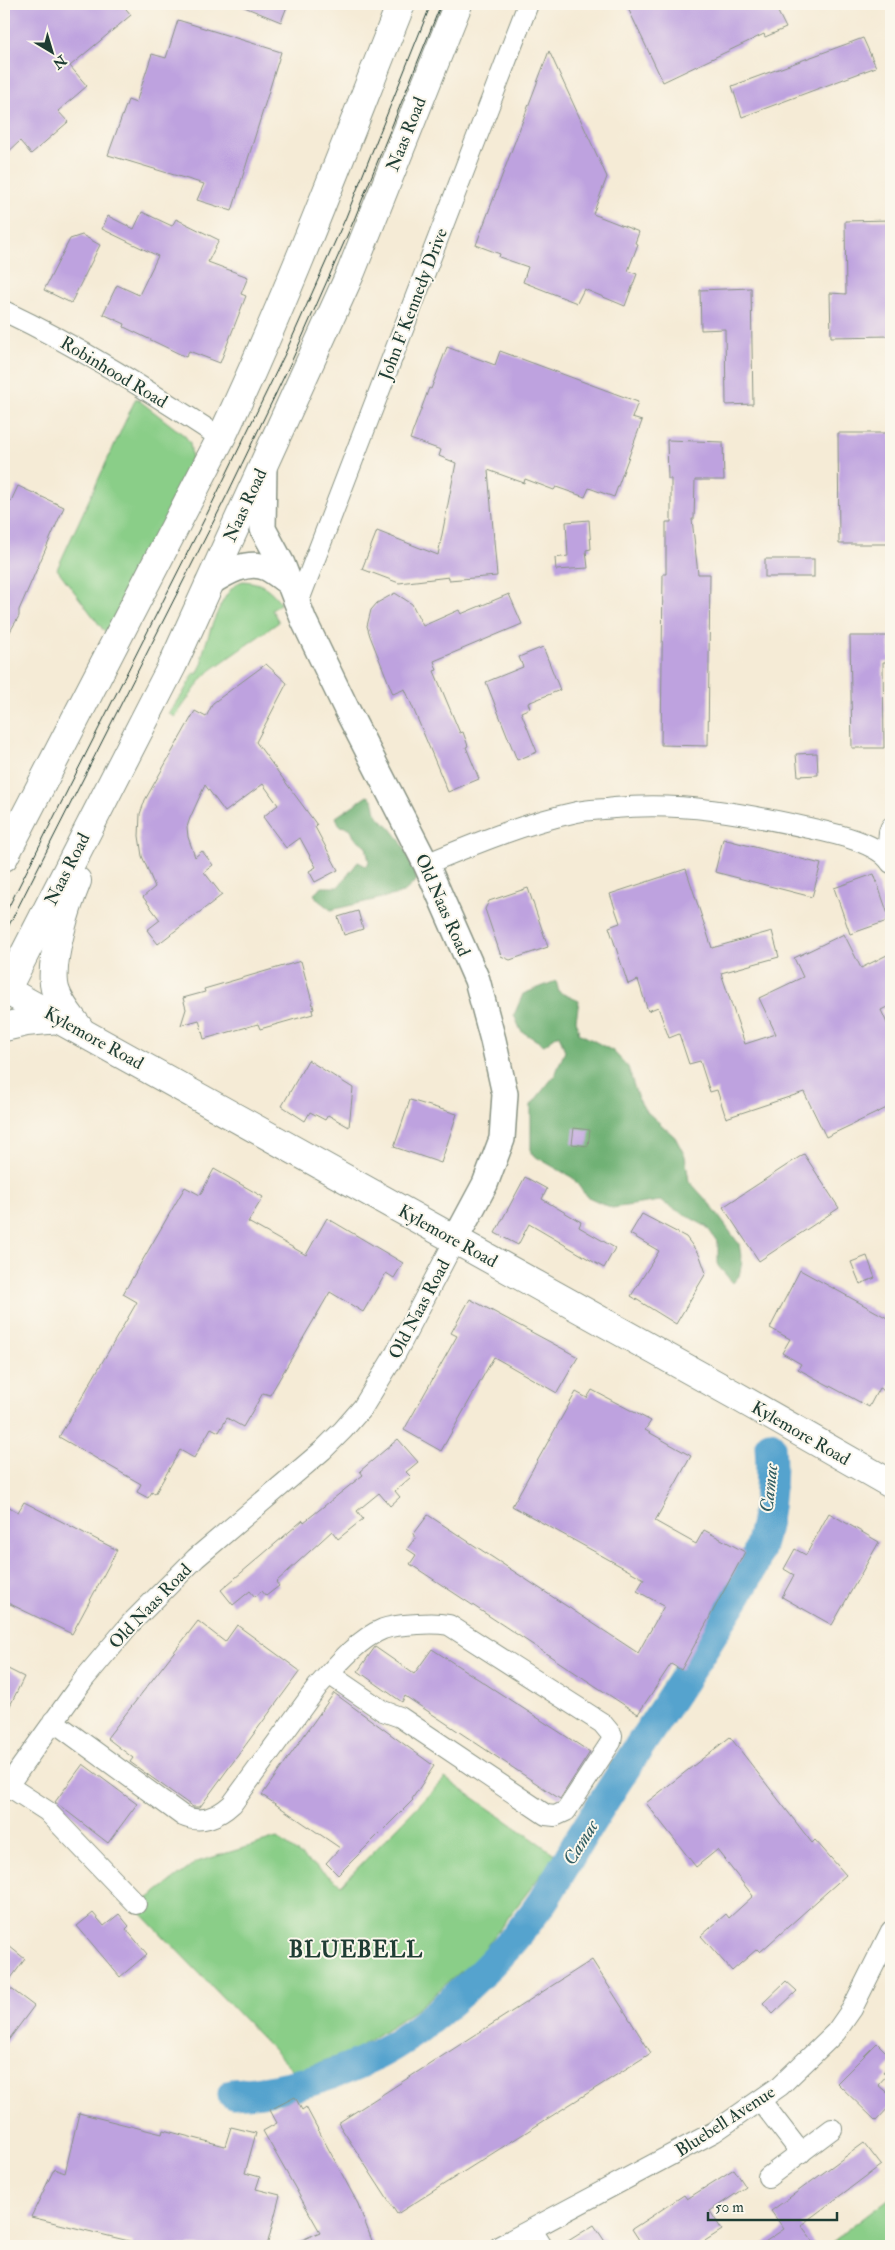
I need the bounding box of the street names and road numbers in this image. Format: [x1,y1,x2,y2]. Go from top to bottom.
street label: Naas Road [381,94,432,175]
street label: John F Kennedy Drive [374,225,453,384]
street label: Robinhood Road [56,331,172,414]
street label: Naas Road [219,465,272,545]
street label: Naas Road [39,829,95,909]
street label: Old Naas Road [410,850,475,960]
street label: Kylemore Road [40,1002,148,1075]
street label: Kylemore Road [394,1200,502,1273]
street label: Old Naas Road [384,1255,455,1363]
street label: Kylemore Road [747,1396,854,1471]
street label: Old Naas Road [104,1559,197,1654]
street label: Bluebell Avenue [671,2080,780,2162]

